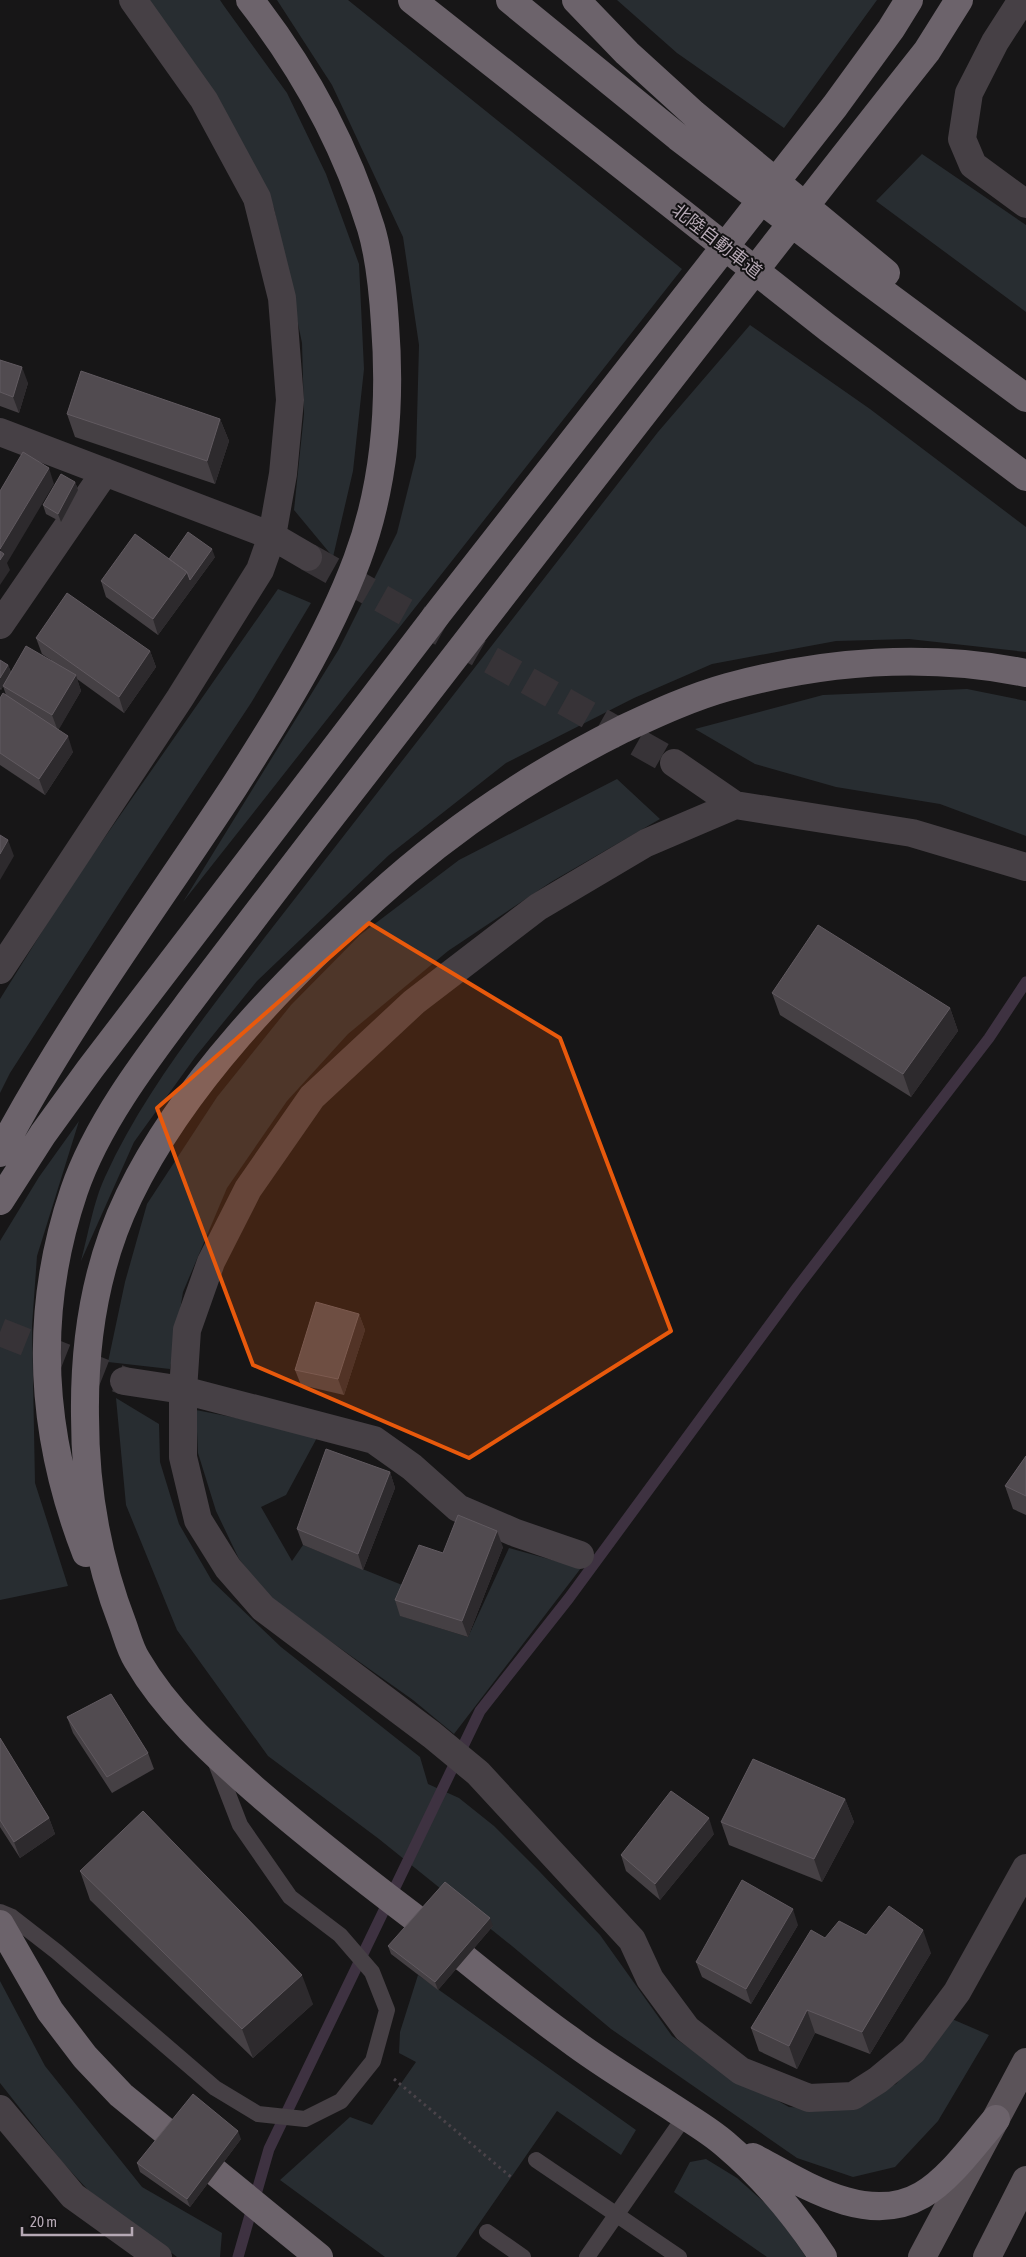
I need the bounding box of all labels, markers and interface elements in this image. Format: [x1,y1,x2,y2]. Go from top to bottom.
street label: 北陸自動車道 [668,199,766,282]
scale bar [22,2204,132,2236]
text: 20 m [30,2213,57,2230]

